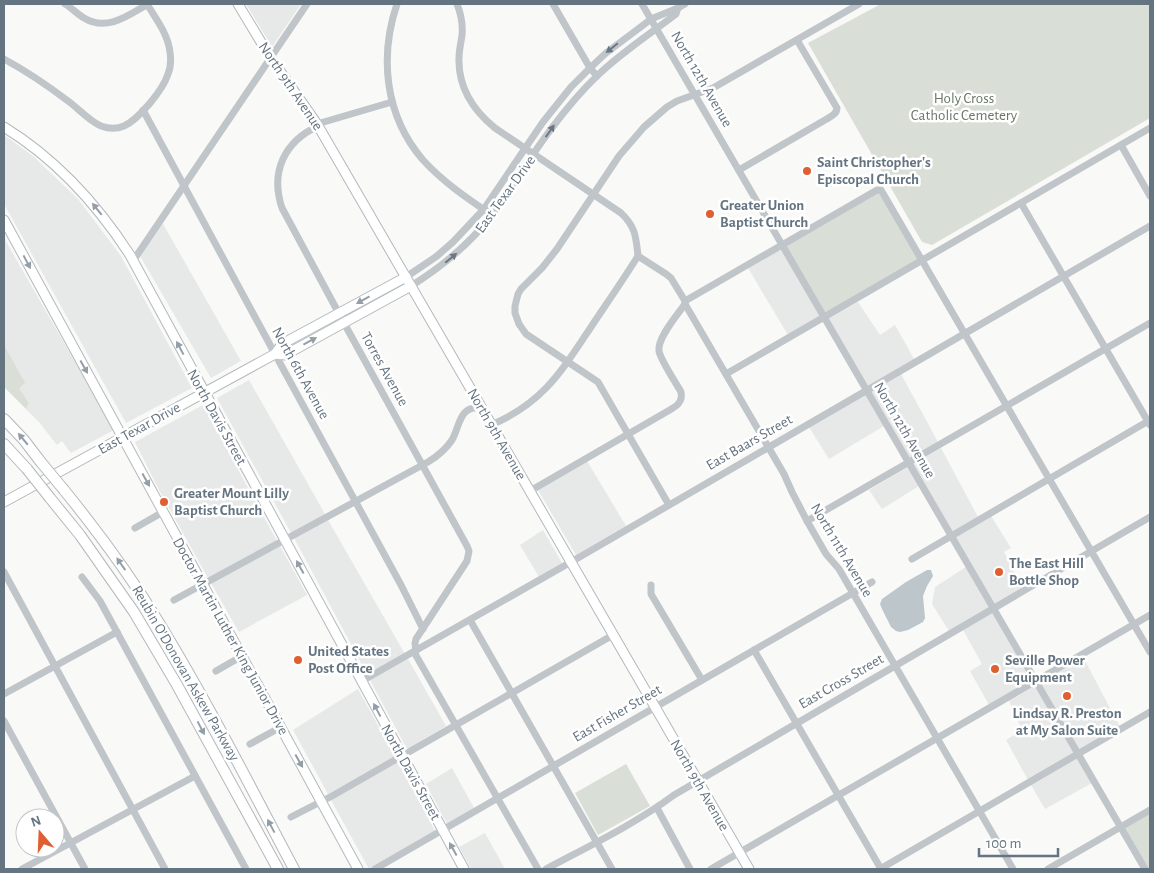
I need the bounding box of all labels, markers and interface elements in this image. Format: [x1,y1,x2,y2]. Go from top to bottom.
street label: North 12th Avenue [668,29,735,130]
street label: North 9th Avenue [256,39,326,133]
one-way arrow [606,43,619,54]
park label: Holy Cross Catholic Cemetery [911,91,1018,123]
one-way arrow [545,124,555,137]
street label: East Texar Drive [472,153,538,236]
place label: Saint Christopher's Episcopal Church [817,155,931,187]
marker: Saint Christopher's Episcopal Church [801,165,813,177]
place label: Greater Union Baptist Church [720,198,808,230]
one-way arrow [91,202,102,215]
marker: Greater Union Baptist Church [704,208,716,220]
one-way arrow [444,253,457,264]
one-way arrow [23,255,31,270]
one-way arrow [356,296,370,304]
street label: North 6th Avenue [269,325,332,422]
street label: Torres Avenue [358,330,411,409]
one-way arrow [303,337,317,346]
one-way arrow [176,341,184,355]
one-way arrow [80,360,88,375]
street label: North Davis Street [184,367,249,468]
street label: North 12th Avenue [871,380,938,481]
street label: North 9th Avenue [464,386,529,483]
street label: East Texar Drive [96,400,183,457]
street label: East Baars Street [704,412,795,473]
one-way arrow [17,434,29,446]
one-way arrow [142,473,150,487]
place label: Greater Mount Lilly Baptist Church [174,486,289,518]
marker: Greater Mount Lilly Baptist Church [158,496,170,508]
street label: North 11th Avenue [808,501,875,600]
street label: Doctor Martin Luther King Junior Drive [170,535,291,737]
place label: The East Hill Bottle Shop [1009,556,1084,588]
one-way arrow [116,557,126,571]
one-way arrow [295,561,304,574]
marker: The East Hill Bottle Shop [993,566,1005,578]
street label: Reubin O'Donovan Askew Parkway [129,583,242,764]
place label: United States Post Office [308,644,389,676]
street label: East Cross Street [796,651,886,712]
place label: Seville Power Equipment [1005,653,1086,685]
marker: United States Post Office [292,654,304,666]
marker: Seville Power Equipment [989,663,1001,675]
street label: East Fisher Street [570,682,664,745]
marker: Lindsay R. Preston at My Salon Suite [1061,690,1073,702]
one-way arrow [373,703,381,717]
place label: Lindsay R. Preston at My Salon Suite [1012,706,1122,738]
one-way arrow [197,721,205,736]
street label: North Davis Street [378,722,443,823]
street label: North 9th Avenue [667,737,732,834]
one-way arrow [295,754,304,767]
north arrow [15,808,65,858]
text: N [29,813,43,830]
one-way arrow [267,820,276,833]
scale bar [979,826,1058,858]
text: 100 m [986,836,1021,851]
one-way arrow [449,843,458,856]

